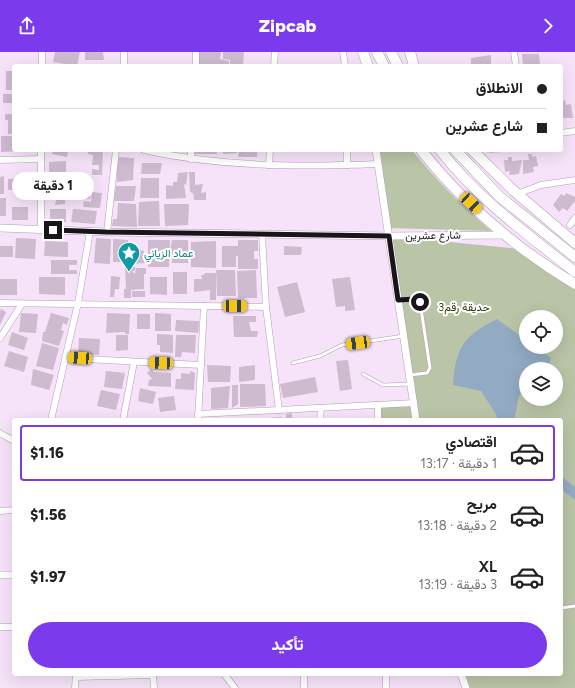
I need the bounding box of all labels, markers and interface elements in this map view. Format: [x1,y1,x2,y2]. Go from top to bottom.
icon: share [16,15,38,37]
text: Zipcab [259,15,316,37]
icon: forward [537,15,559,37]
text: الانطلاق [476,79,523,97]
text: شارع عشرين [445,117,523,135]
callout: 1 دقيقة [12,172,94,200]
text: 1 دقيقة [33,178,73,193]
car [458,190,484,216]
route end [44,221,62,239]
street label: شارع عشرين [405,229,461,243]
place icon: عماد الزياني [116,240,142,273]
place label: عماد الزياني [144,247,194,263]
route start [411,293,429,311]
car [223,300,247,312]
park label: حديقة رقم3 [438,301,490,315]
map controls [519,310,563,406]
button: locate [519,310,563,354]
car [345,335,371,351]
car [68,351,92,365]
car [149,357,173,369]
button: layers [519,362,563,406]
text: اقتصادي [445,433,497,451]
icon: car [509,435,545,471]
text: $1.16 [30,444,64,462]
text: 1 دقيقة · 13:17 [421,456,497,471]
text: مريح [467,495,497,513]
icon: car [509,497,545,533]
text: $1.56 [30,506,66,524]
text: 2 دقيقة · 13:18 [418,518,497,533]
text: XL [479,558,497,576]
icon: car [509,559,545,595]
text: $1.97 [30,568,66,586]
text: 3 دقيقة · 13:19 [418,577,497,592]
button: تأكيد [28,622,547,668]

